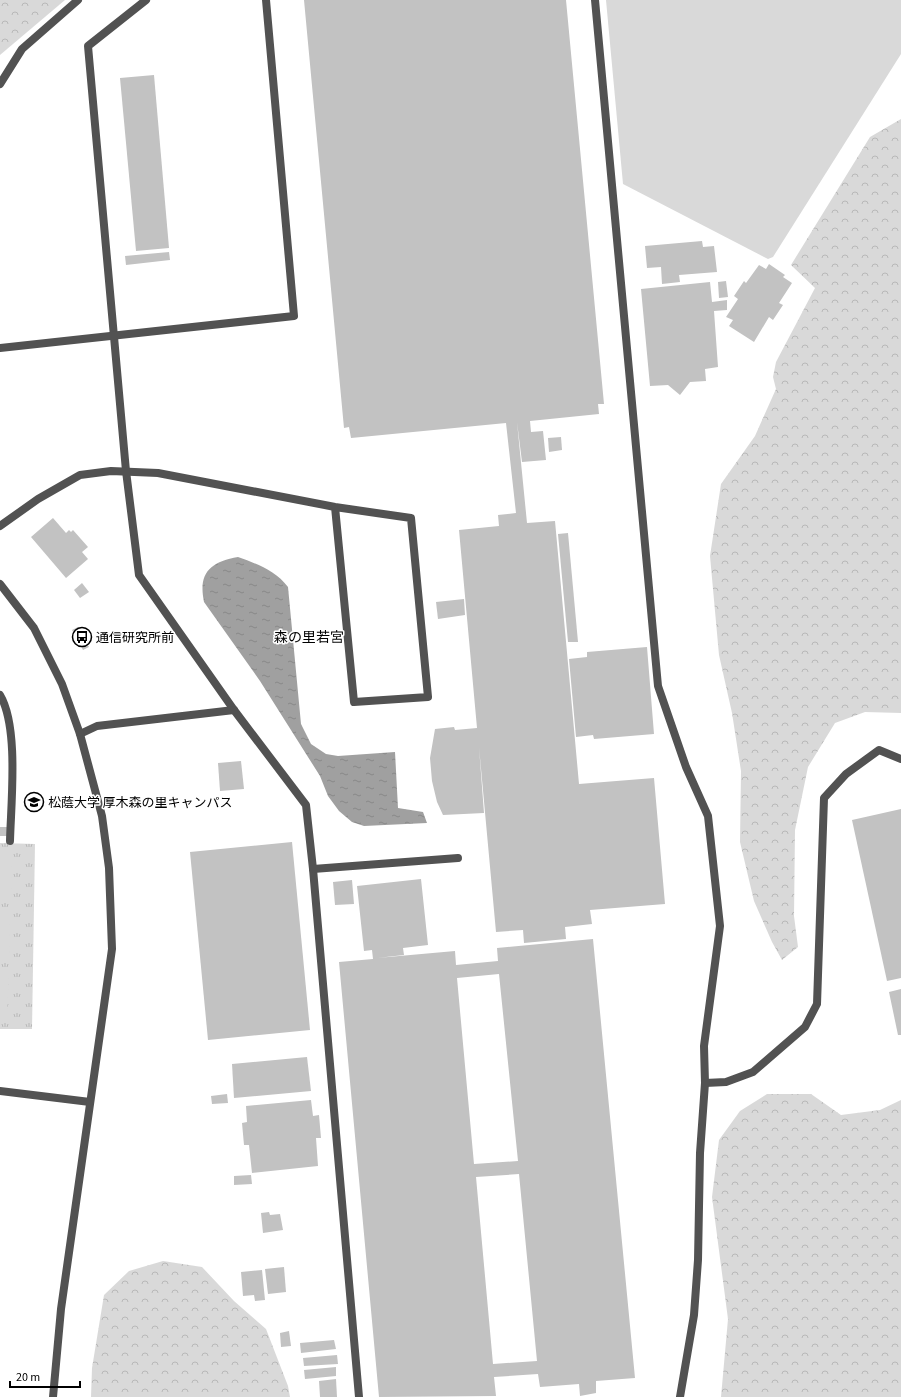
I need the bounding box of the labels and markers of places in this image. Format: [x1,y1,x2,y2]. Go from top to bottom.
bus stop icon: 通信研究所前 [71,626,93,648]
place label: 通信研究所前 [96,629,174,647]
school or university icon: 松蔭大学 厚木森の里キャンパス [23,791,45,813]
place label: 松蔭大学 厚木森の里キャンパス [48,794,233,812]

